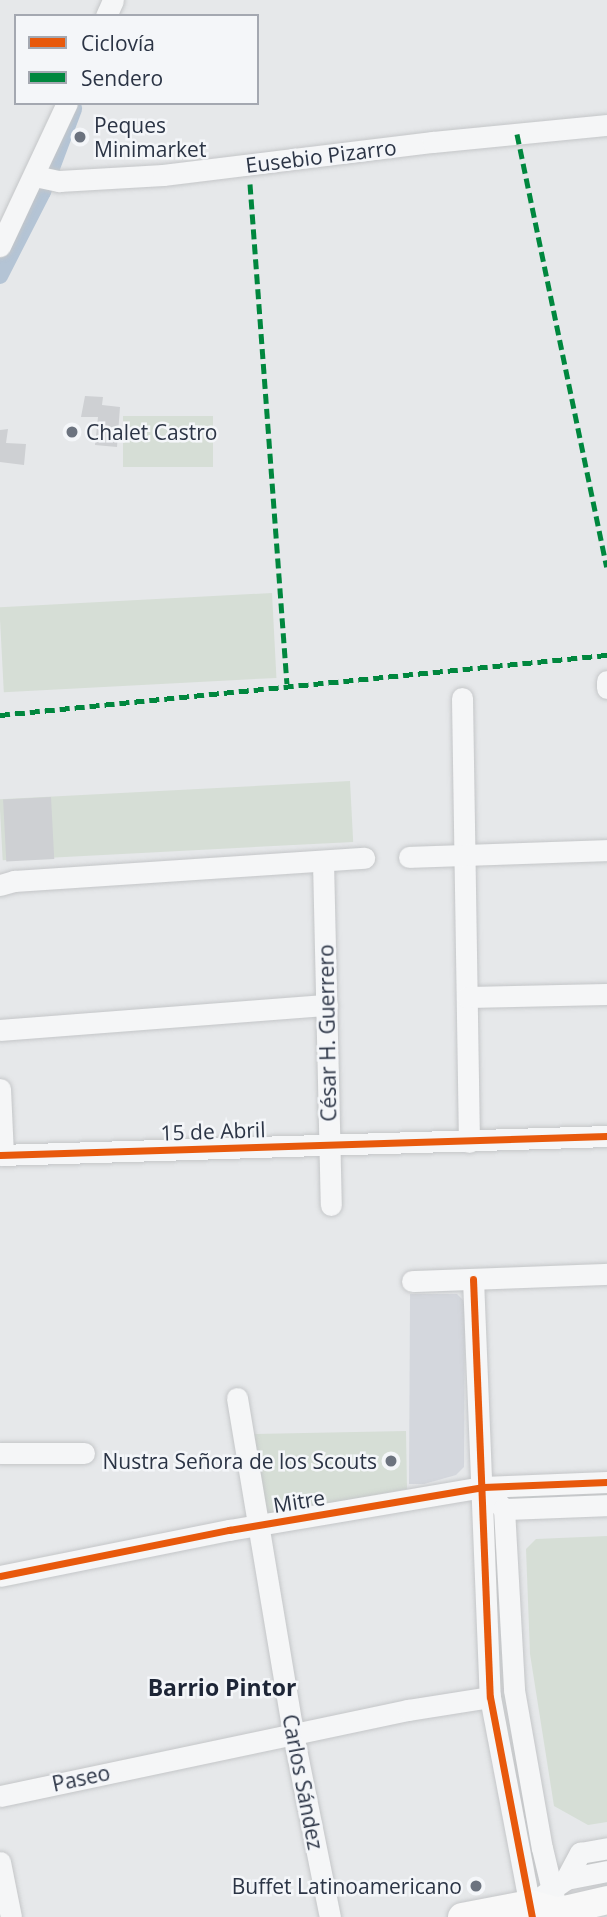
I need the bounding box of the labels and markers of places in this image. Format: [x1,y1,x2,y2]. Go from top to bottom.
place label: Peques Minimarket [94,112,206,162]
marker: Peques Minimarket [72,129,88,145]
place label: Chalet Castro [86,419,217,445]
marker: Chalet Castro [64,424,80,440]
place label: Nustra Señora de los Scouts [103,1448,377,1474]
marker: Nustra Señora de los Scouts [383,1453,399,1469]
place label: Buffet Latinoamericano [232,1873,462,1899]
marker: Buffet Latinoamericano [468,1878,484,1894]

